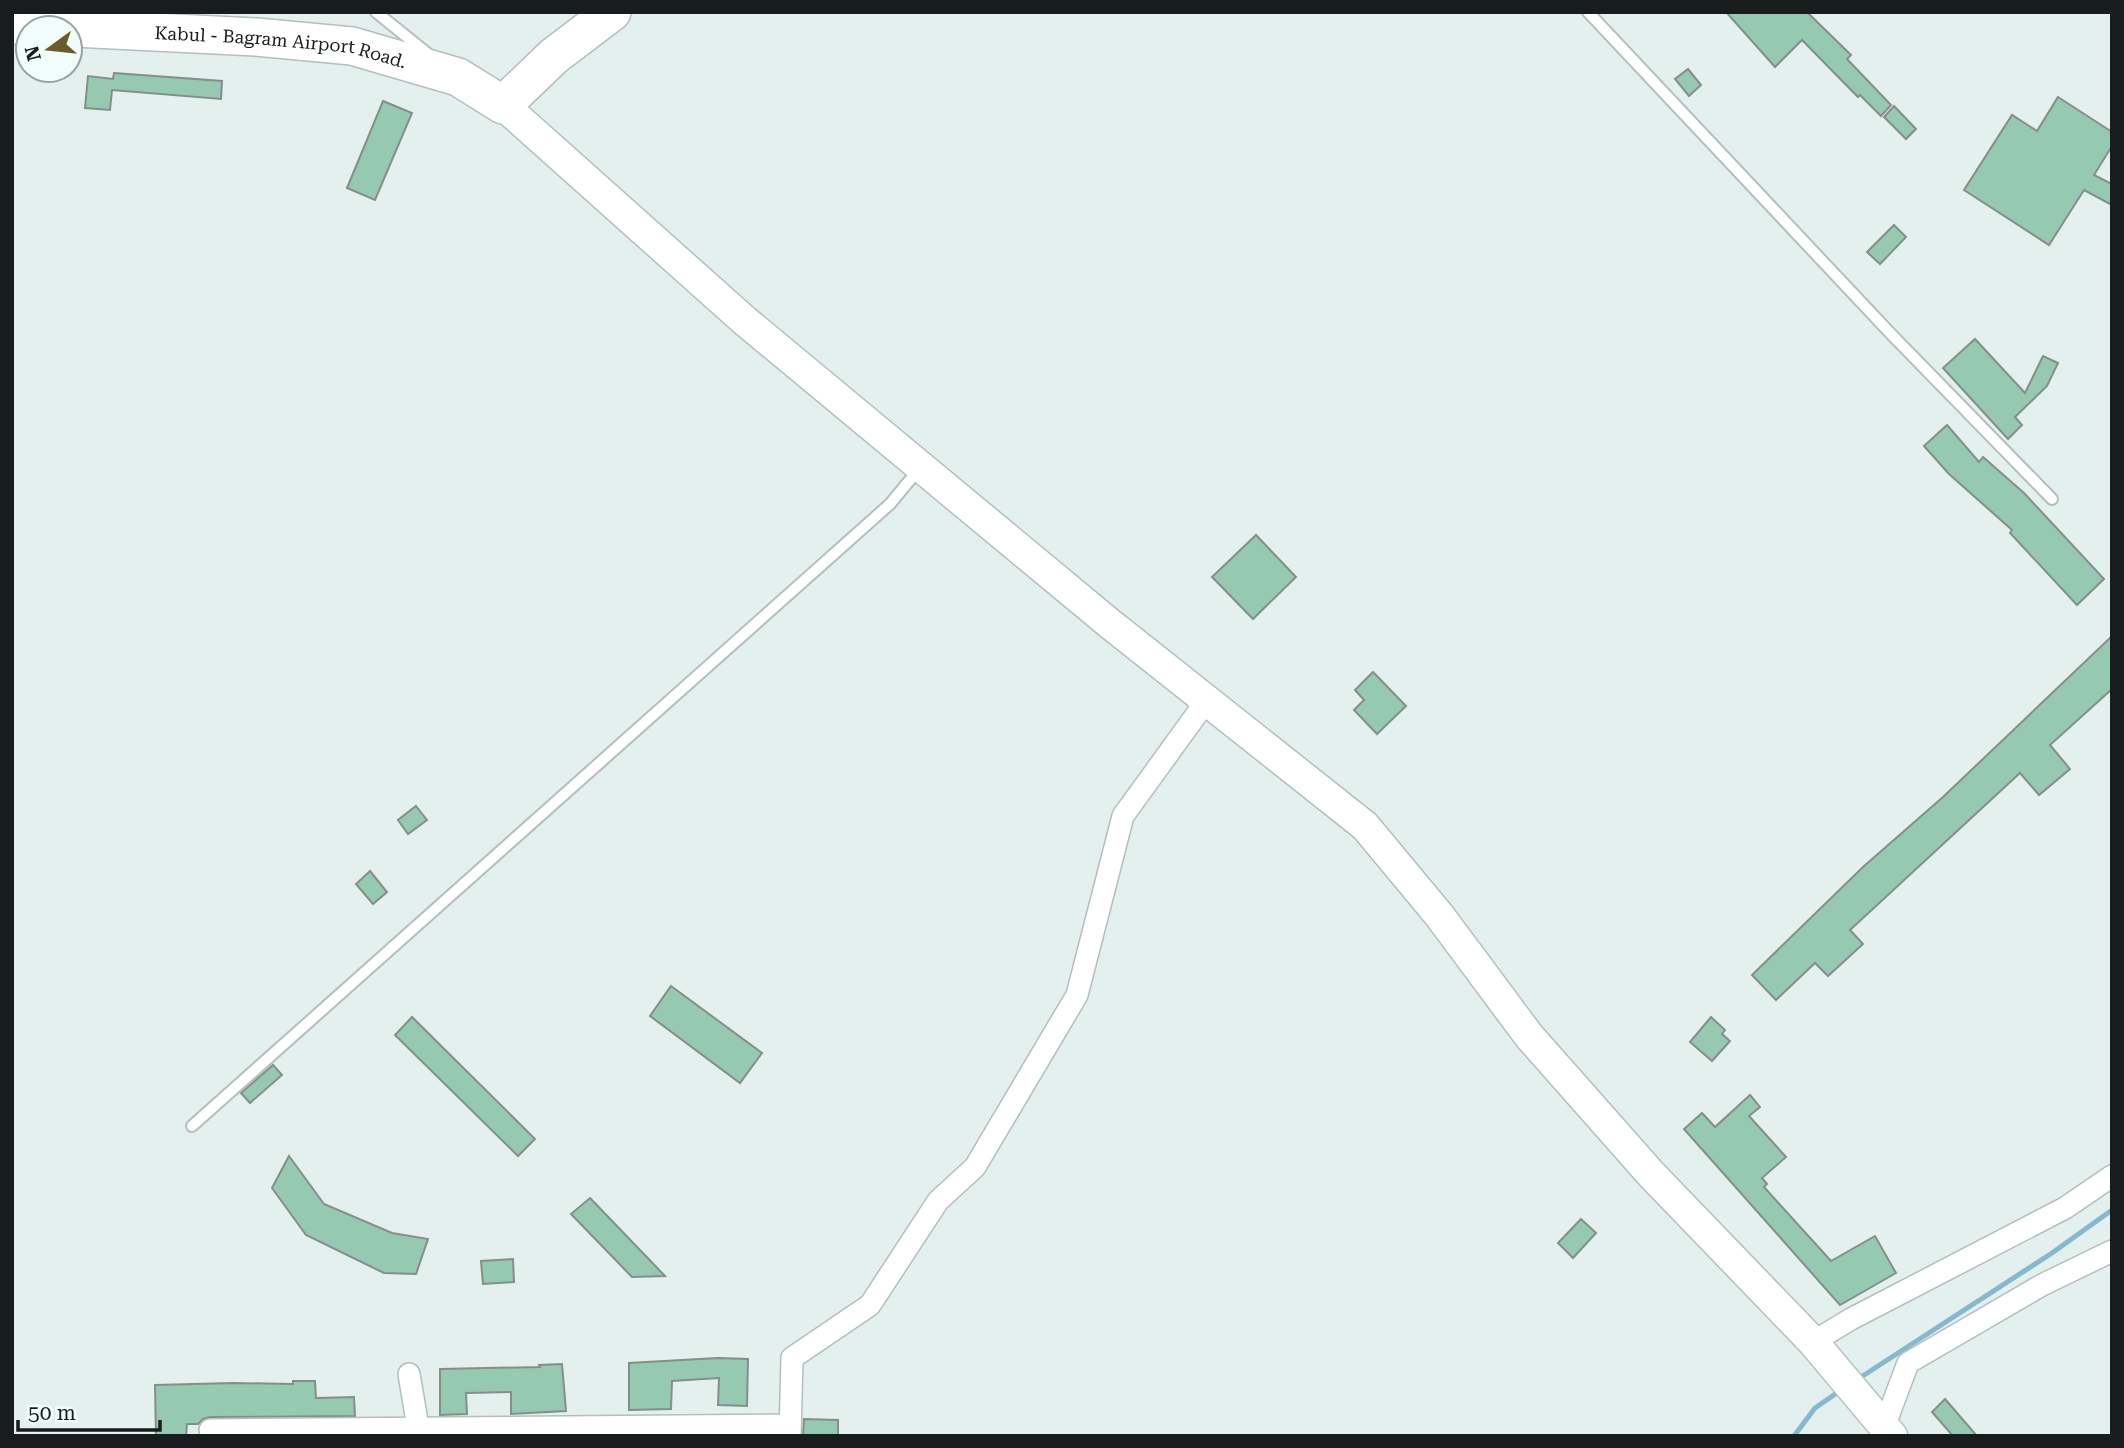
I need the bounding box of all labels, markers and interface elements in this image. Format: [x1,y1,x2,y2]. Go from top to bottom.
north arrow [14,14,84,84]
street label: Kabul - Bagram Airport Road. [154,22,409,72]
text: N [20,43,46,63]
scale bar [18,1388,159,1432]
text: 50 m [28,1401,76,1425]

